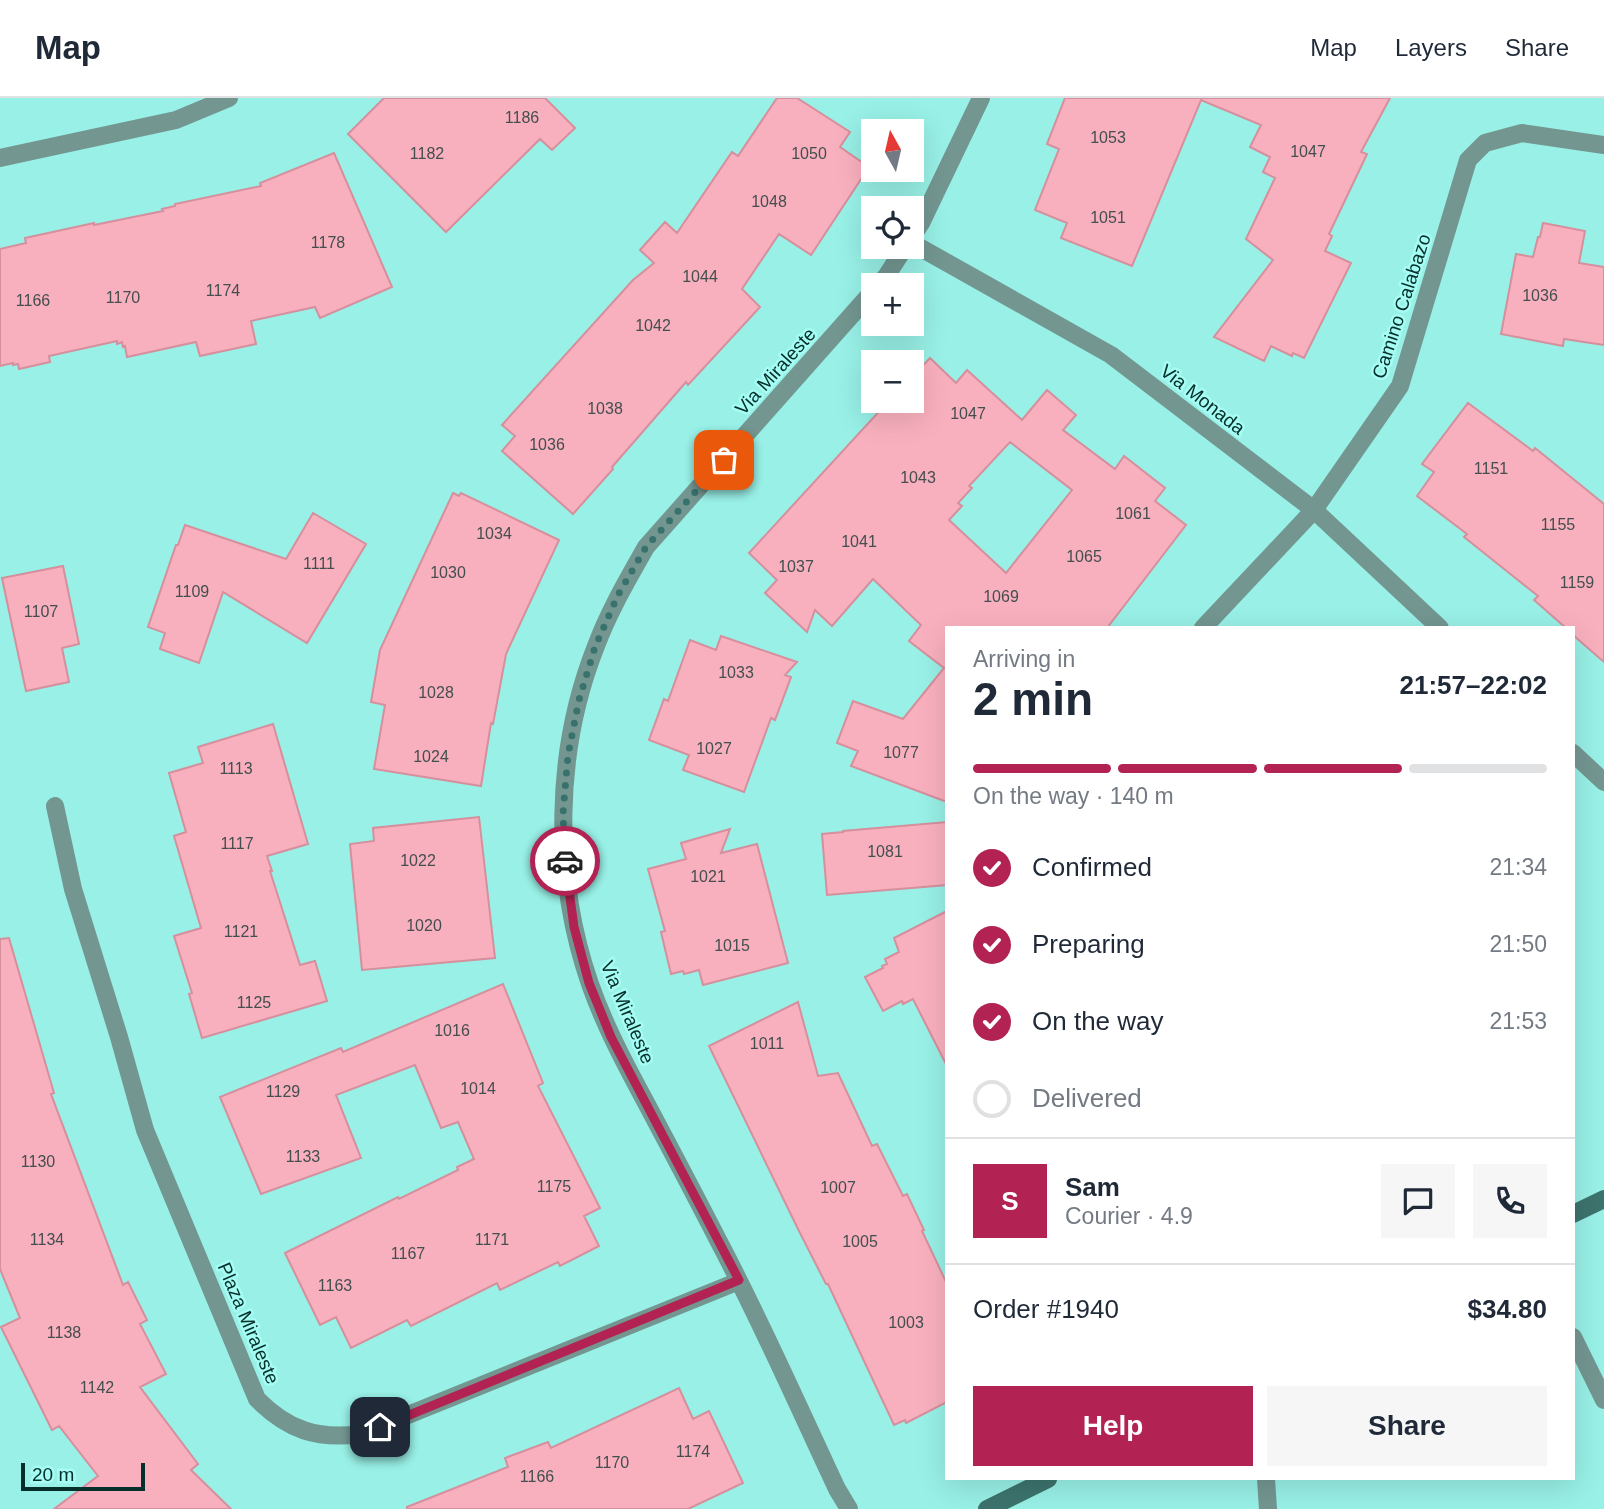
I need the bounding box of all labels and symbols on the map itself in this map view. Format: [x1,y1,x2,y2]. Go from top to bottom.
house number: 1186 [505,109,539,126]
north arrow [861,119,924,182]
house number: 1053 [1090,129,1126,146]
house number: 1047 [1290,143,1326,160]
house number: 1182 [410,145,444,162]
house number: 1050 [791,145,827,162]
house number: 1048 [751,193,787,210]
house number: 1051 [1090,209,1126,226]
street label: Camino Calabazo [1368,231,1435,381]
house number: 1178 [311,234,345,251]
house number: 1044 [682,268,718,285]
house number: 1174 [206,282,240,299]
house number: 1036 [1522,287,1558,304]
house number: 1170 [106,289,140,306]
house number: 1166 [16,292,50,309]
house number: 1042 [635,317,671,334]
street label: Via Miraleste [731,324,820,419]
street label: Via Monada [1156,360,1249,439]
house number: 1038 [587,400,623,417]
house number: 1047 [950,405,986,422]
pin [694,430,754,490]
house number: 1036 [529,436,565,453]
house number: 1151 [1474,460,1508,477]
house number: 1043 [900,469,936,486]
house number: 1061 [1115,505,1151,522]
house number: 1155 [1541,516,1575,533]
house number: 1034 [476,525,512,542]
house number: 1041 [841,533,877,550]
house number: 1065 [1066,548,1102,565]
house number: 1111 [303,555,335,572]
house number: 1037 [778,558,814,575]
house number: 1030 [430,564,466,581]
house number: 1159 [1560,574,1594,591]
house number: 1109 [175,583,209,600]
house number: 1069 [983,588,1019,605]
house number: 1107 [24,603,58,620]
house number: 1033 [718,664,754,681]
house number: 1028 [418,684,454,701]
house number: 1027 [696,740,732,757]
house number: 1077 [883,744,919,761]
house number: 1024 [413,748,449,765]
house number: 1113 [219,760,253,777]
courier [530,826,600,896]
house number: 1117 [220,835,254,852]
house number: 1081 [867,843,903,860]
house number: 1022 [400,852,436,869]
house number: 1021 [690,868,726,885]
house number: 1020 [406,917,442,934]
house number: 1121 [224,923,258,940]
house number: 1015 [714,937,750,954]
street label: Via Miraleste [596,958,659,1067]
house number: 1125 [237,994,271,1011]
house number: 1016 [434,1022,470,1039]
house number: 1011 [750,1035,784,1052]
house number: 1014 [460,1080,496,1097]
house number: 1129 [266,1083,300,1100]
house number: 1133 [286,1148,320,1165]
house number: 1130 [21,1153,55,1170]
house number: 1175 [537,1178,571,1195]
house number: 1007 [820,1179,856,1196]
house number: 1134 [30,1231,64,1248]
house number: 1171 [475,1231,509,1248]
house number: 1005 [842,1233,878,1250]
house number: 1167 [391,1245,425,1262]
street label: Plaza Miraleste [213,1259,284,1387]
house number: 1163 [318,1277,352,1294]
house number: 1003 [888,1314,924,1331]
house number: 1138 [47,1324,81,1341]
house number: 1142 [80,1379,114,1396]
pin [350,1397,410,1457]
house number: 1174 [676,1443,710,1460]
house number: 1170 [595,1454,629,1471]
scale bar [21,1460,145,1492]
house number: 1166 [520,1468,554,1485]

